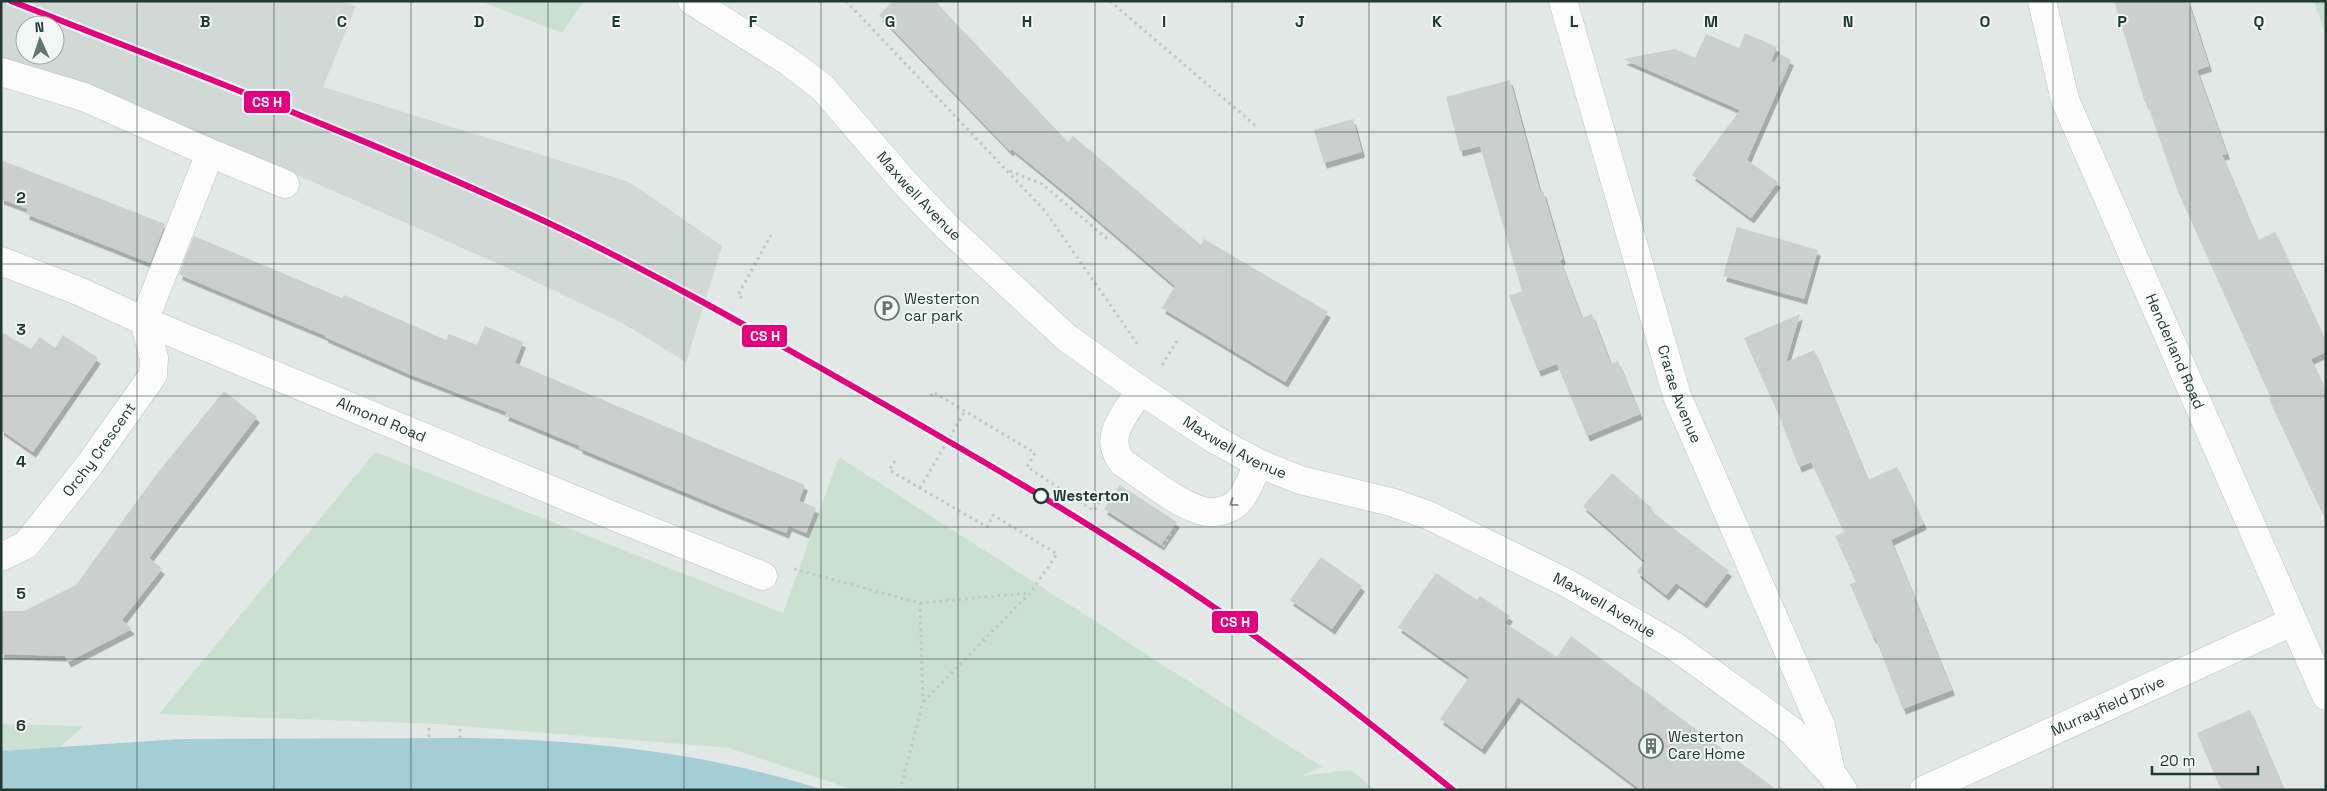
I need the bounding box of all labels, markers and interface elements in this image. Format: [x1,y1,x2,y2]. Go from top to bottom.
text: B [200,11,210,32]
text: C [337,11,347,32]
text: D [474,11,484,32]
text: E [612,11,621,32]
text: F [749,11,758,32]
text: G [885,11,895,32]
text: H [1022,11,1032,32]
text: I [1162,11,1166,32]
text: J [1295,11,1305,32]
text: K [1432,11,1442,32]
text: L [1570,11,1579,32]
text: M [1704,11,1718,32]
text: N [1843,11,1853,32]
text: O [1980,11,1991,32]
text: P [2117,11,2127,32]
text: Q [2254,11,2265,32]
north arrow [15,15,65,65]
text: N [34,18,44,36]
line badge: CS H [243,90,291,114]
text: CS H [252,93,282,111]
street label: Maxwell Avenue [873,147,966,245]
text: 2 [16,187,26,208]
place label: Westerton car park [904,289,980,325]
street label: Henderland Road [2142,290,2209,412]
parking icon: Westerton car park [874,295,900,321]
text: 3 [16,319,26,340]
line badge: CS H [741,324,788,348]
text: CS H [750,327,780,345]
street label: Crarae Avenue [1654,343,1706,446]
street label: Almond Road [334,392,429,446]
street label: Orchy Crescent [58,398,140,500]
street label: Maxwell Avenue [1180,411,1290,483]
text: 4 [16,451,26,472]
place label: Westerton [1053,486,1129,505]
marker: Westerton [1033,488,1049,504]
one-way arrow [1229,497,1239,506]
street label: Maxwell Avenue [1550,568,1659,642]
text: 5 [16,583,26,604]
line badge: CS H [1211,610,1259,634]
text: CS H [1220,613,1250,631]
street label: Murrayfield Drive [2048,671,2167,740]
text: 6 [16,715,26,736]
place label: Westerton Care Home [1668,727,1745,763]
building icon: Westerton Care Home [1638,733,1664,759]
scale bar [2152,744,2258,776]
text: 20 m [2160,751,2195,770]

